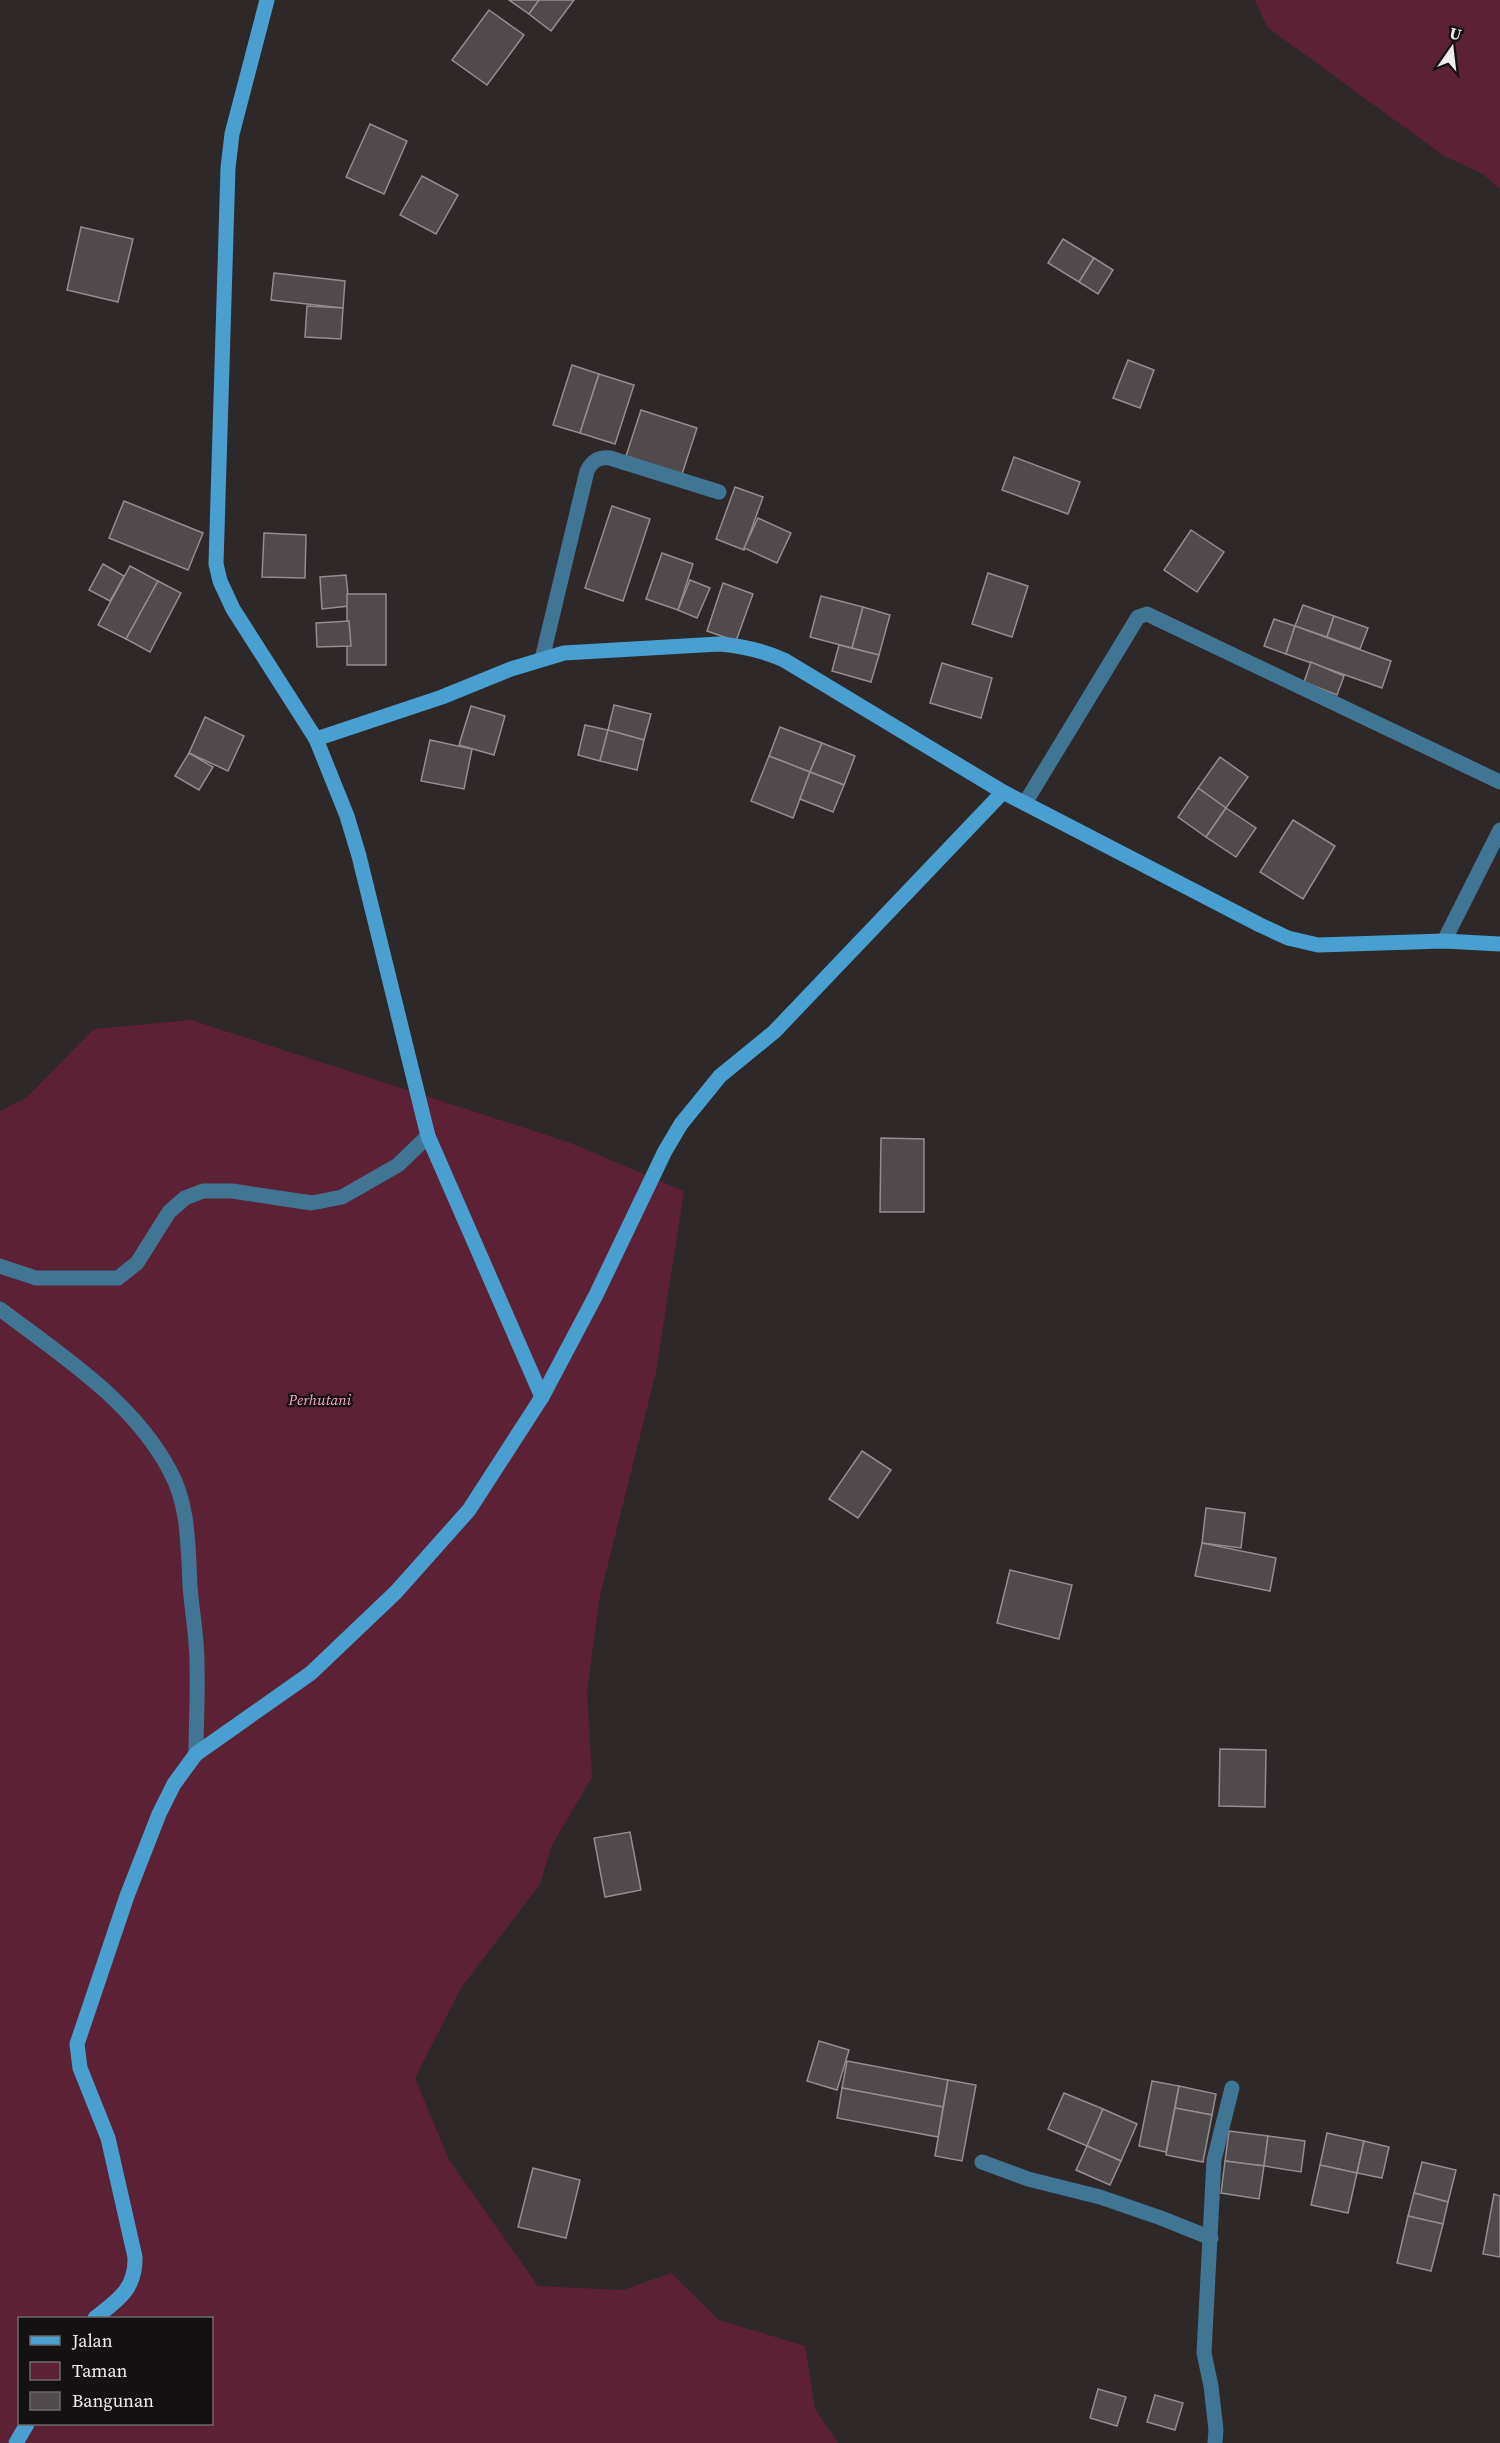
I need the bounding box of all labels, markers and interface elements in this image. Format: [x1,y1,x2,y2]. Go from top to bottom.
north arrow [1422,18,1482,78]
text: U [1447,21,1464,46]
park label: Perhutani [288,1389,352,1410]
legend [18,2317,213,2425]
text: Jalan [71,2328,113,2353]
text: Taman [72,2358,127,2383]
text: Bangunan [72,2388,154,2413]

